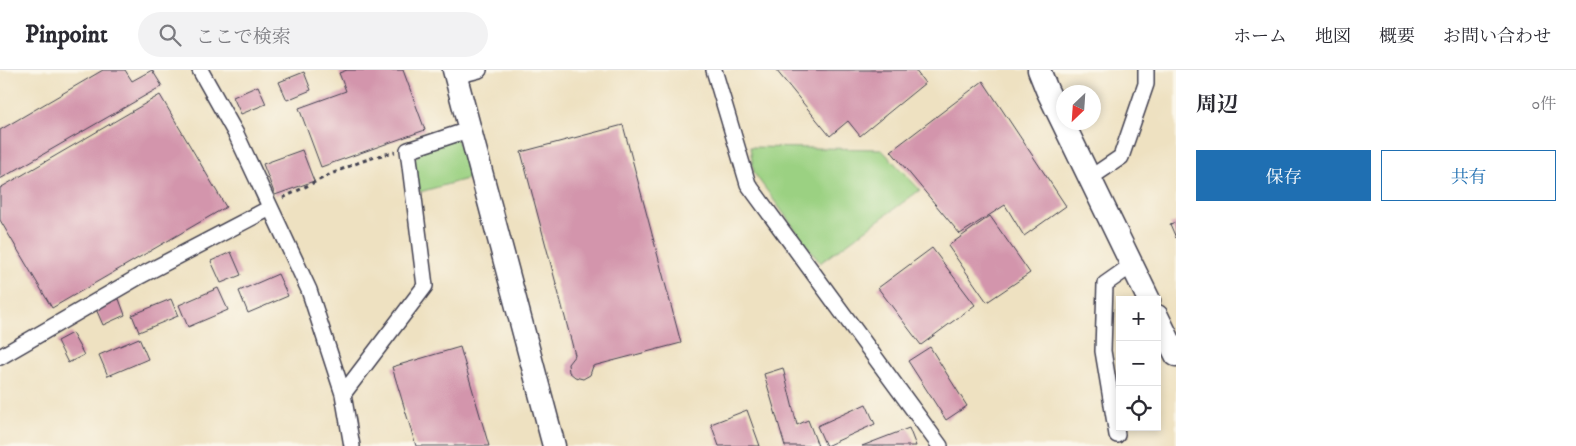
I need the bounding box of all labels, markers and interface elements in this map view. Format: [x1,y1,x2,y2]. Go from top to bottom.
search box [138,12,488,57]
text: Pinpoint [25,20,108,50]
icon: search [156,21,184,49]
text: ここで検索 [196,26,291,49]
text: ホーム [1233,26,1287,48]
text: 地図 [1315,26,1351,48]
text: 概要 [1379,26,1415,48]
text: お問い合わせ [1443,26,1551,48]
north arrow [1056,85,1101,130]
text: 周辺 [1196,92,1238,118]
text: 0件 [1531,94,1556,114]
button: 保存 [1196,150,1371,201]
button: 共有 [1381,150,1556,201]
map controls [1116,296,1161,431]
button: + [1116,296,1161,341]
button: − [1116,341,1161,386]
button: locate [1116,386,1161,431]

